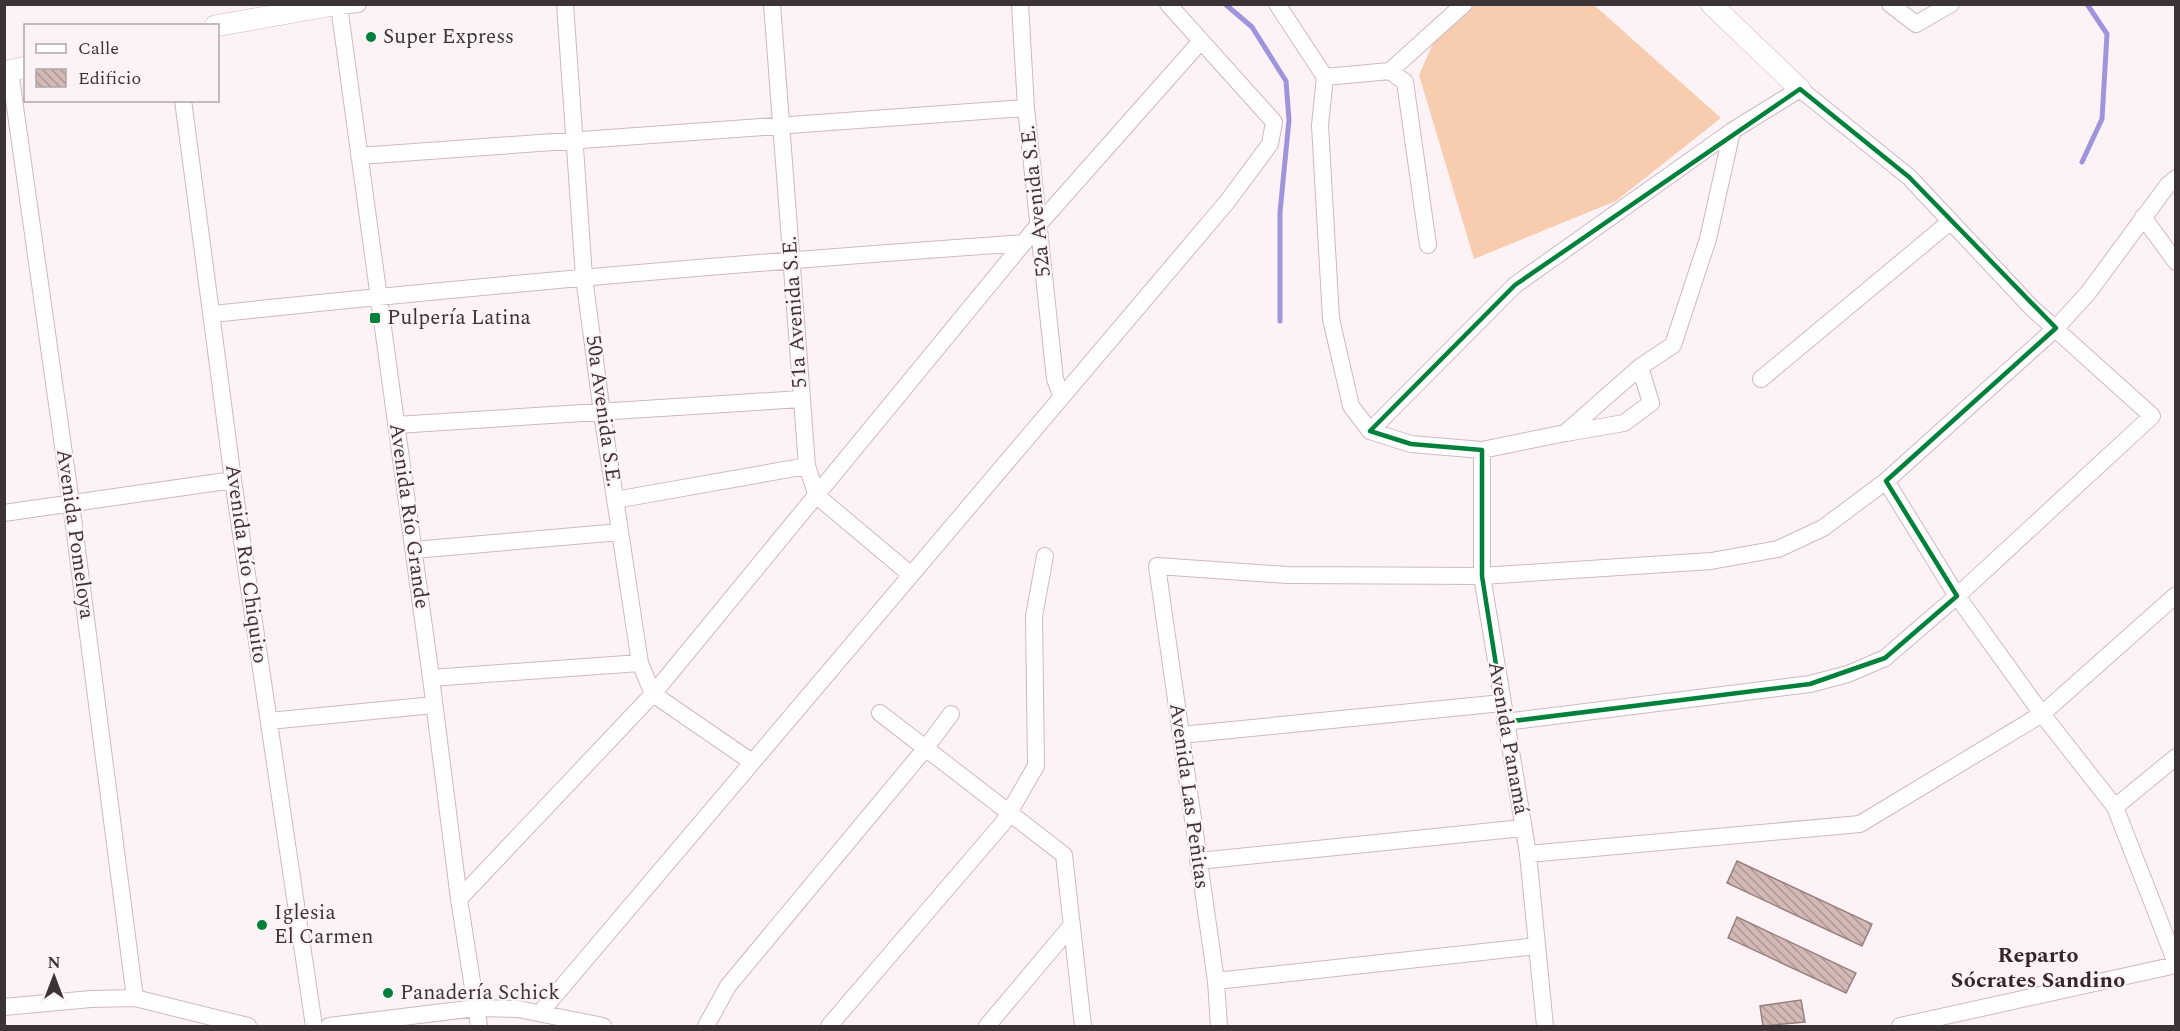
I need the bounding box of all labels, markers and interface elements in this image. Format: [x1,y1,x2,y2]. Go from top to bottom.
place label: Super Express [383,21,514,53]
legend [24,24,219,102]
marker: Super Express [364,30,378,44]
text: Calle [78,35,119,62]
text: Edificio [78,65,141,92]
street label: 52a Avenida S.E. [1012,123,1060,279]
street label: 51a Avenida S.E. [774,235,816,389]
place label: Pulpería Latina [387,302,532,334]
marker: Pulpería Latina [368,311,382,325]
street label: 50a Avenida S.E. [577,333,629,489]
street label: Avenida Río Grande [380,421,438,611]
street label: Avenida Pomeloya [47,447,103,622]
street label: Avenida Río Chiquito [216,462,276,666]
street label: Avenida Panamá [1479,659,1537,818]
street label: Avenida Las Peñitas [1160,701,1218,891]
place label: Iglesia El Carmen [274,897,373,953]
marker: Iglesia El Carmen [255,918,269,932]
district label: Reparto Sócrates Sandino [1951,939,2125,997]
north arrow [24,947,84,1007]
text: N [47,951,61,975]
place label: Panadería Schick [400,977,560,1009]
marker: Panadería Schick [381,986,395,1000]

